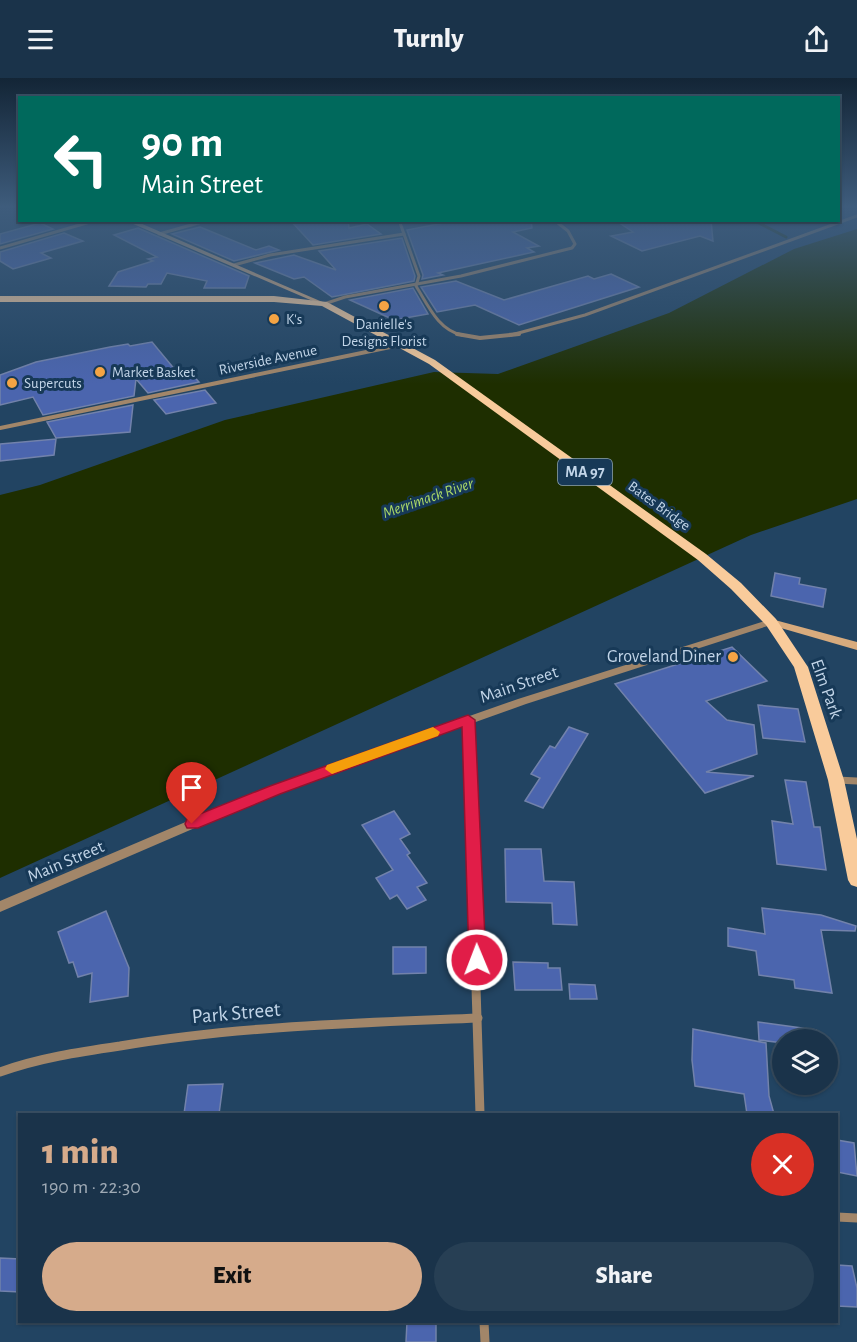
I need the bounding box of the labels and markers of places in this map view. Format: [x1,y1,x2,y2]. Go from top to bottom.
marker: Danielle's Designs Florist [377,299,391,313]
marker: K's [267,312,281,326]
place label: K's [286,312,302,327]
place label: Danielle's Designs Florist [341,317,427,349]
marker: Market Basket [93,365,107,379]
place label: Market Basket [112,365,195,380]
marker: Supercuts [5,376,19,390]
place label: Supercuts [24,376,82,391]
place label: Groveland Diner [607,648,721,666]
marker: Groveland Diner [726,650,740,664]
pin [166,762,217,824]

